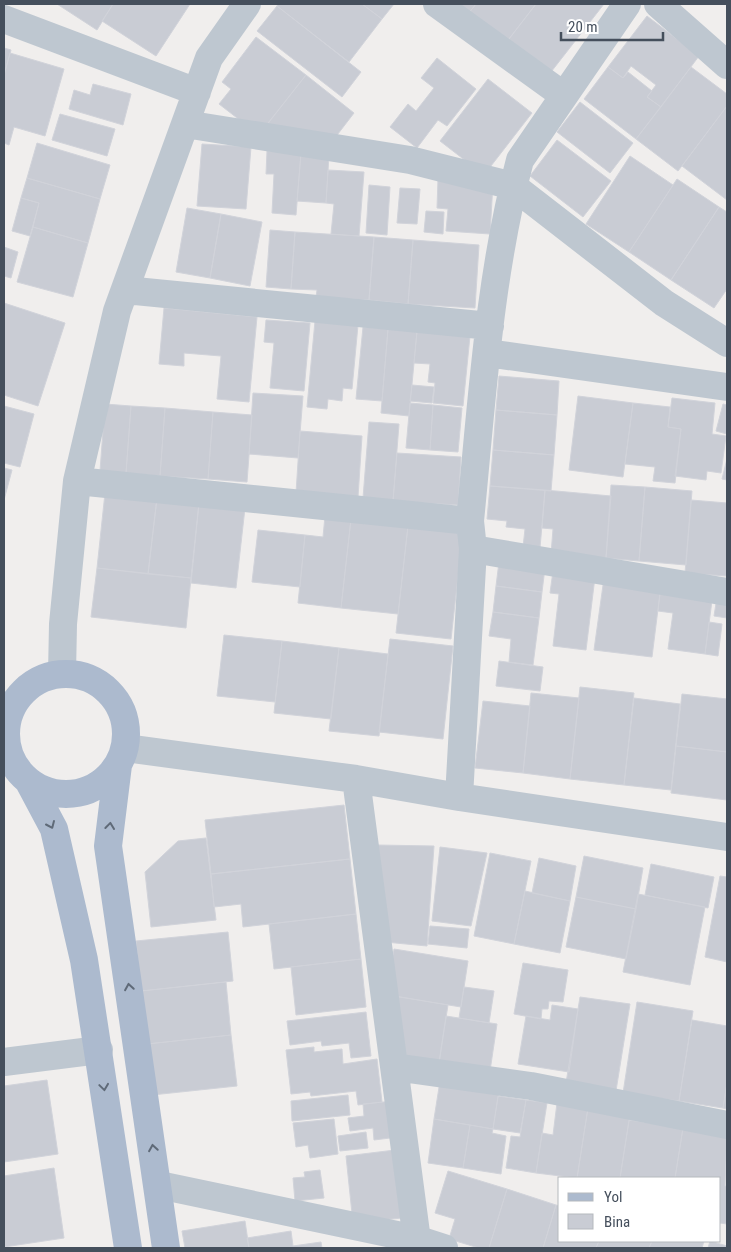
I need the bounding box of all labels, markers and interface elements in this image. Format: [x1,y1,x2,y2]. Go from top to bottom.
scale bar [561,10,664,42]
text: 20 m [568,18,598,36]
one-way arrow [45,820,55,829]
one-way arrow [104,822,115,830]
one-way arrow [124,983,135,991]
one-way arrow [98,1083,109,1091]
one-way arrow [148,1144,159,1152]
legend [558,1177,721,1242]
text: Yol [604,1188,622,1206]
text: Bina [604,1213,630,1231]

